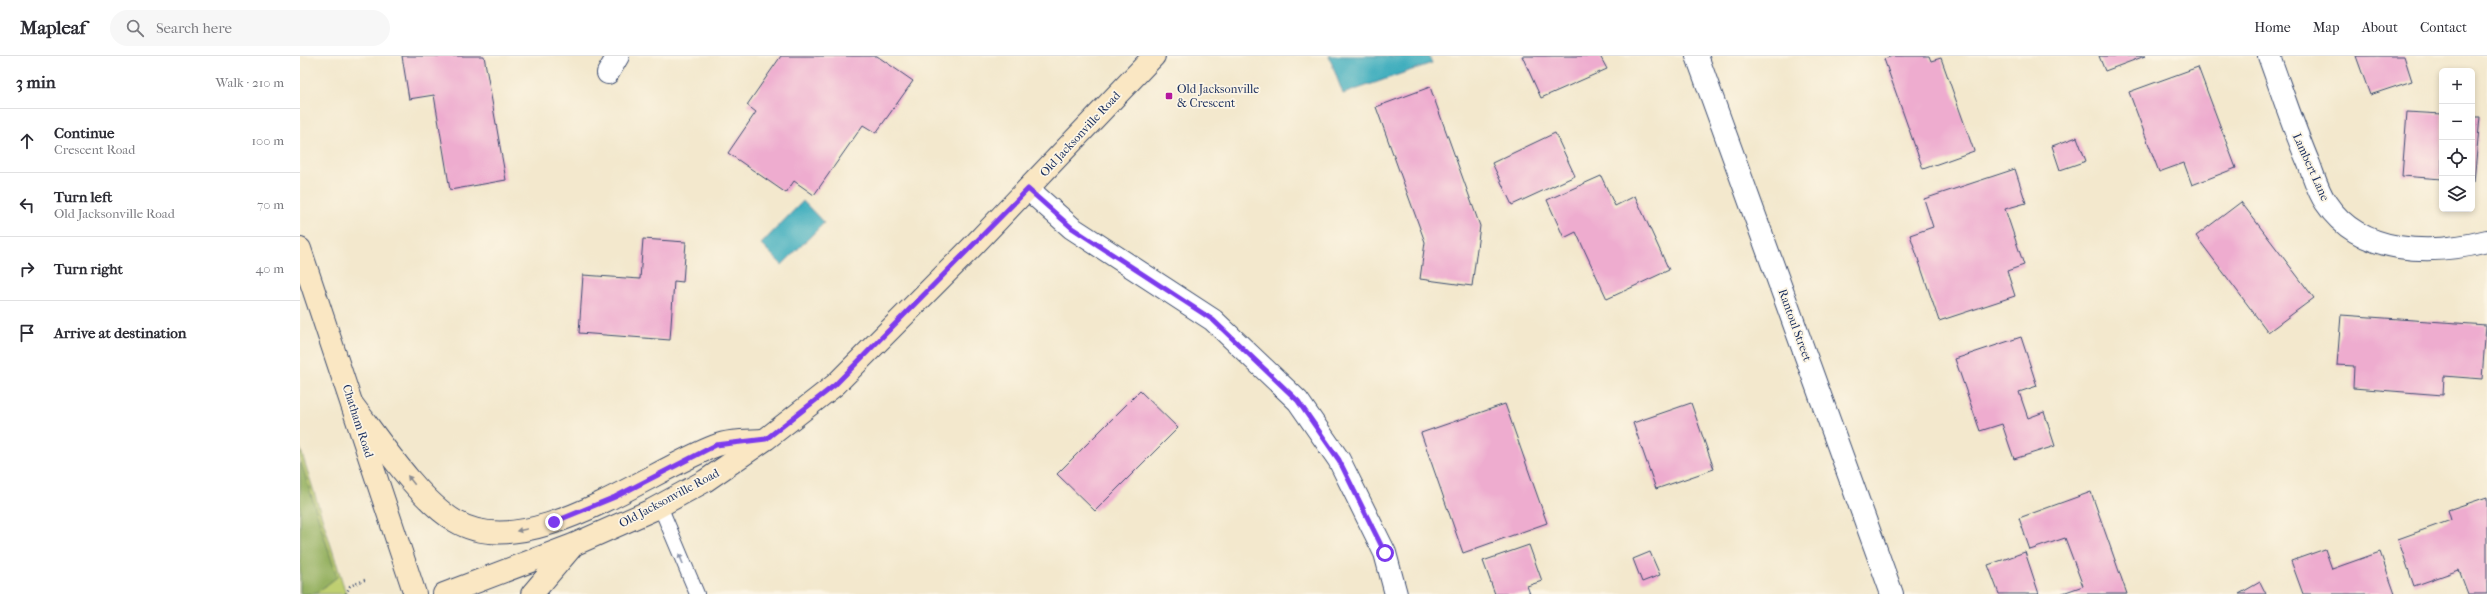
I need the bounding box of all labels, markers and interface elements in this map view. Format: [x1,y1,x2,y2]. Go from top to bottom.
search box [110,10,390,46]
text: Mapleaf [20,17,86,39]
icon: search [124,17,146,39]
text: Search here [156,19,232,37]
text: Home [2254,19,2291,36]
text: Map [2313,19,2340,36]
text: About [2362,19,2398,36]
text: Contact [2420,19,2467,36]
map controls [2439,68,2475,212]
button: + [2439,68,2475,104]
text: 3 min [16,72,56,92]
text: Walk · 210 m [216,75,284,90]
place label: Old Jacksonville & Crescent [1177,82,1259,110]
street label: Old Jacksonville Road [1037,88,1123,180]
marker: Old Jacksonville & Crescent [1164,91,1174,101]
button: − [2439,104,2475,140]
text: Continue [54,124,114,142]
icon: ahead [16,130,38,152]
street label: Lambert Lane [2290,131,2332,203]
text: 100 m [251,133,284,148]
button: locate [2439,140,2475,176]
text: Crescent Road [54,142,135,157]
button: layers [2439,176,2475,212]
text: Turn left [54,188,112,206]
icon: left [16,194,38,216]
text: 70 m [257,197,284,212]
text: Old Jacksonville Road [54,206,175,221]
icon: right [16,258,38,280]
text: Turn right [54,260,123,278]
text: 40 m [256,261,284,276]
street label: Rantoul Street [1775,287,1815,364]
icon: arrive [16,322,38,344]
text: Arrive at destination [54,324,186,342]
street label: Chatham Road [340,383,377,460]
street label: Old Jacksonville Road [616,465,722,530]
one-way arrow [407,475,415,486]
route end [545,513,563,531]
one-way arrow [516,527,528,533]
route start [1376,544,1394,562]
one-way arrow [677,552,683,564]

